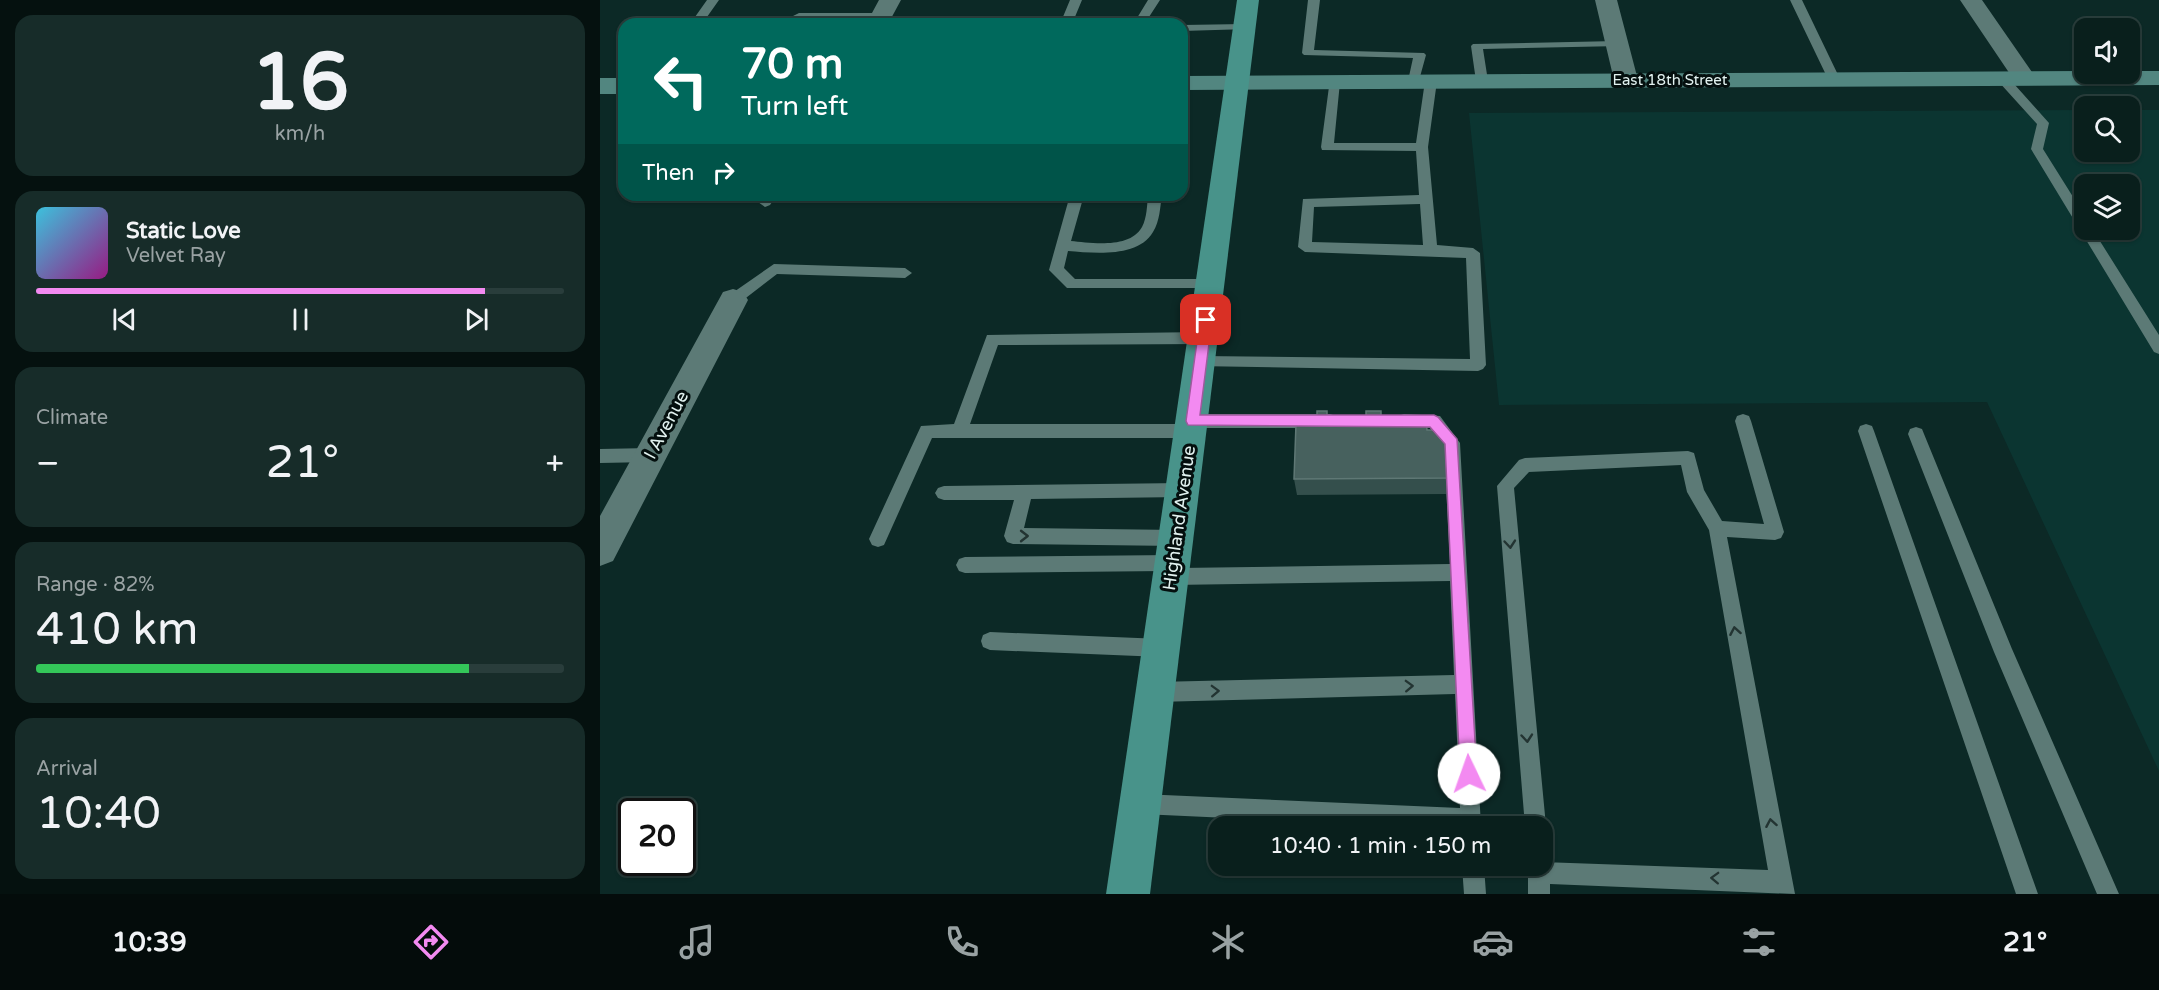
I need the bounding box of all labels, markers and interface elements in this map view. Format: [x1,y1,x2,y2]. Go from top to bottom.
map controls [2074,18,2140,240]
button: sound [2074,18,2140,84]
text: 16 [251,36,349,130]
text: 70 m [741,39,843,90]
icon: left [642,42,720,120]
street label: East 18th Street [1612,71,1728,89]
text: Turn left [741,90,848,123]
button: search [2074,96,2140,162]
text: km/h [275,122,325,146]
icon: right [707,156,740,189]
text: Then [642,160,695,186]
button: layers [2074,174,2140,240]
text: Static Love [126,218,241,244]
text: Velvet Ray [126,244,226,268]
pin [1180,294,1231,345]
icon: previous [108,303,141,336]
icon: pause [284,303,317,336]
icon: next [460,303,493,336]
icon: arrive [1189,303,1222,336]
street label: I Avenue [639,387,693,463]
text: Climate [36,406,108,430]
text: 21° [266,436,339,490]
text: − [36,444,60,483]
text: + [545,444,564,483]
street label: Highland Avenue [1158,444,1200,592]
one-way arrow [1020,530,1029,543]
one-way arrow [1503,539,1516,549]
text: Range · 82% [36,573,155,597]
text: 410 km [36,603,198,657]
one-way arrow [1729,627,1742,637]
one-way arrow [1405,679,1414,692]
one-way arrow [1210,685,1219,697]
one-way arrow [1520,734,1533,743]
position arrow [1437,742,1501,806]
text: Arrival [36,757,98,781]
text: 10:40 [36,787,161,841]
speed limit sign: 20 [618,798,696,876]
one-way arrow [1765,818,1777,828]
text: 10:40 · 1 min · 150 m [1270,833,1491,859]
one-way arrow [1711,872,1720,885]
icon: directions [410,921,452,963]
icon: music [676,921,718,963]
icon: phone [941,921,983,963]
icon: climate [1207,921,1249,963]
icon: car [1472,921,1514,963]
icon: filters [1738,921,1780,963]
text: 10:39 [112,926,187,959]
text: 21° [2003,926,2047,959]

